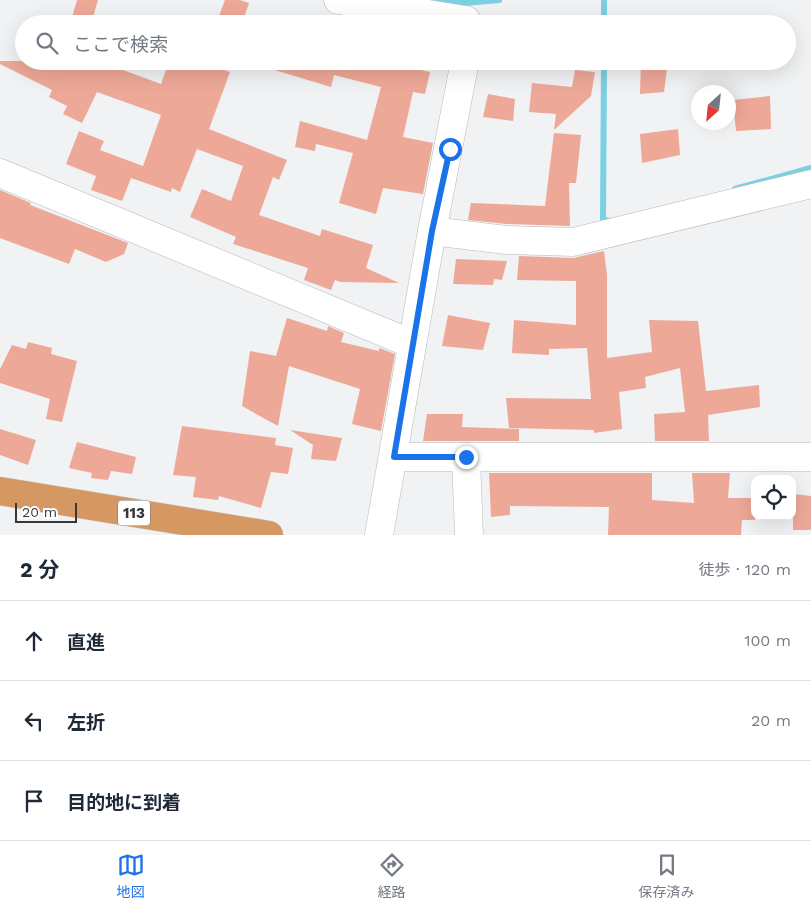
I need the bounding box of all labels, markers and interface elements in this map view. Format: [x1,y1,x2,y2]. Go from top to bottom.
search box [15,15,796,70]
icon: search [33,29,61,57]
text: ここで検索 [73,33,168,56]
north arrow [691,85,736,130]
route start [439,138,462,161]
route end [455,446,478,469]
map controls [751,475,796,520]
button: locate [751,475,796,520]
scale bar [15,500,78,523]
road number: 113 [118,500,150,526]
text: 20 m [22,504,57,520]
text: 2 分 [20,557,60,582]
text: 徒歩 · 120 m [699,560,791,579]
icon: ahead [20,627,48,655]
text: 直進 [67,631,105,654]
text: 100 m [744,631,791,650]
icon: left [20,707,48,735]
text: 左折 [67,711,105,734]
text: 20 m [751,711,791,730]
icon: arrive [20,787,48,815]
text: 目的地に到着 [67,791,181,814]
tab: 地図 [117,851,145,901]
tab: 経路 [378,851,406,901]
tab: 保存済み [639,851,695,901]

